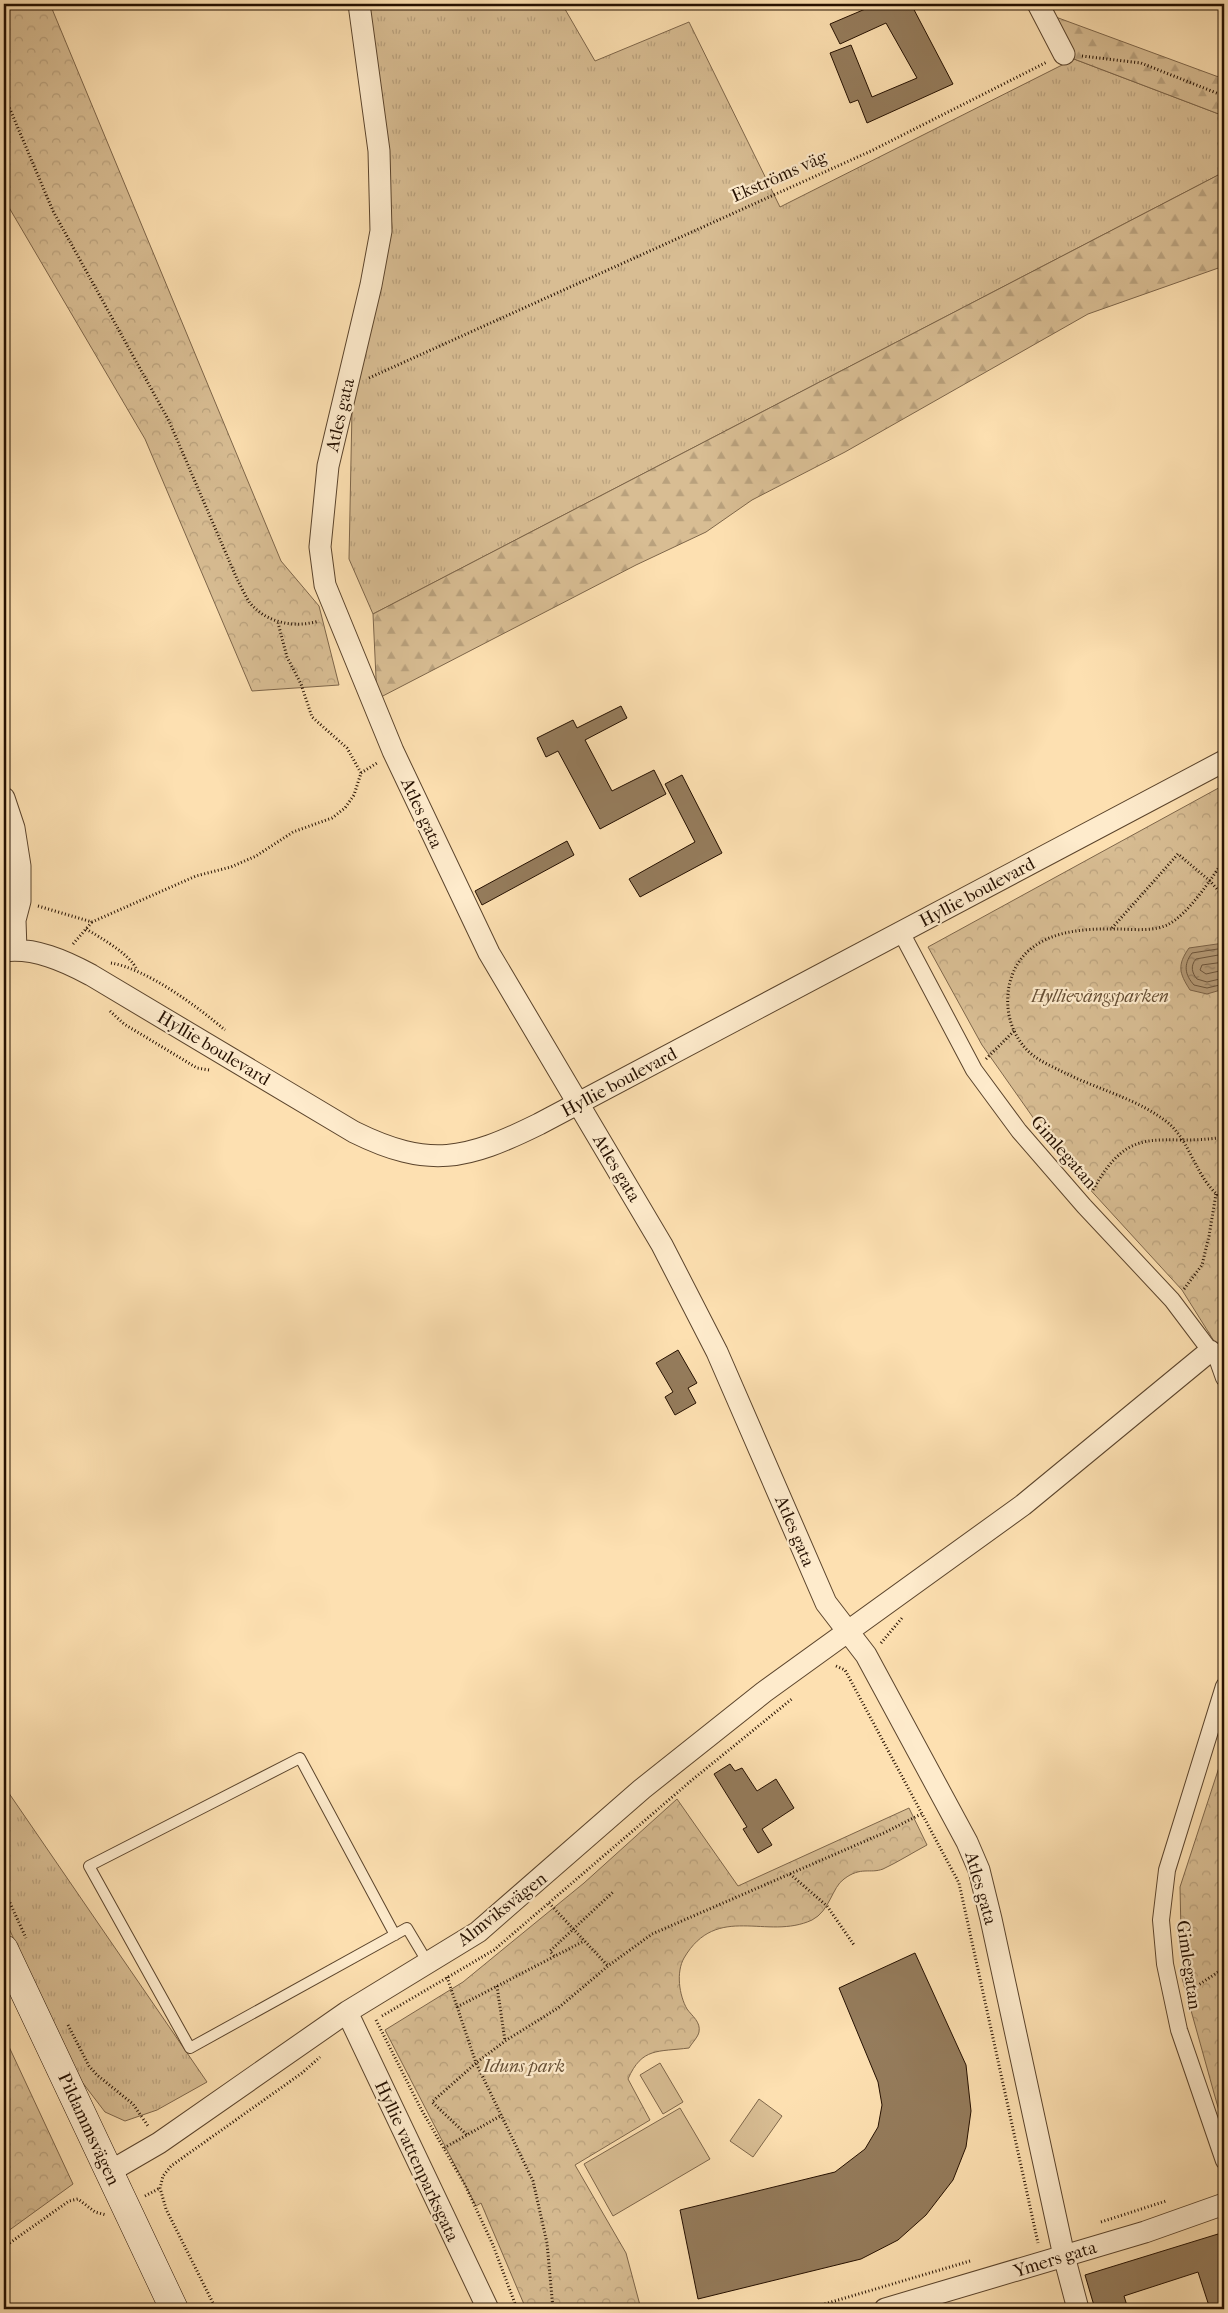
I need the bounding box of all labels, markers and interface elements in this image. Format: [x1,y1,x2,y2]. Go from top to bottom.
street label: Ekströms väg [728,146,830,207]
street label: Atles gata [322,376,359,455]
street label: Atles gata [396,774,447,852]
street label: Hyllie boulevard [916,853,1039,932]
park label: Hyllievångsparken [1030,986,1169,1007]
street label: Hyllie boulevard [154,1007,274,1090]
street label: Hyllie boulevard [558,1043,681,1122]
street label: Gimlegatan [1026,1112,1101,1194]
street label: Atles gata [588,1130,645,1206]
street label: Atles gata [770,1492,819,1570]
street label: Atles gata [960,1848,1001,1928]
street label: Almviksvägen [453,1868,552,1951]
street label: Gimlegatan [1172,1919,1205,2012]
park label: Iduns park [482,2056,565,2077]
street label: Pildammsvägen [53,2070,124,2189]
street label: Hyllie vattenparksgata [370,2078,463,2245]
street label: Ymers gata [1010,2237,1100,2282]

